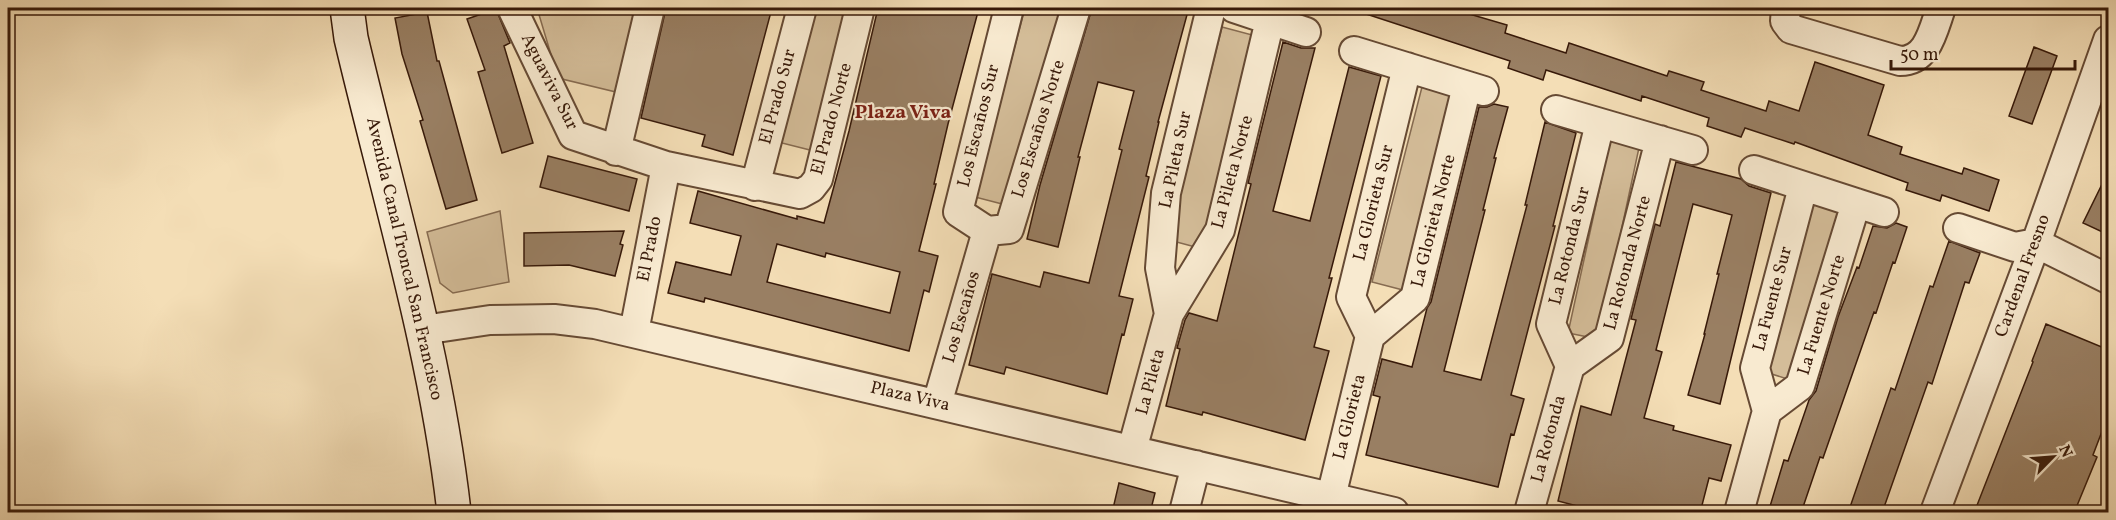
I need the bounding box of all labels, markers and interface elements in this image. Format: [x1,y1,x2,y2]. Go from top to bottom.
street label: Aguaviva Sur [514,30,584,135]
scale bar [1891,33,2076,71]
text: 50 m [1900,43,1939,68]
street label: El Prado Sur [753,46,803,147]
street label: Los Escaños Norte [1006,57,1072,201]
street label: El Prado Norte [805,60,859,178]
street label: Los Escaños Sur [952,62,1006,190]
district label: Plaza Viva [855,99,952,127]
street label: La Pileta Sur [1153,109,1199,211]
street label: La Pileta Norte [1206,113,1260,231]
street label: Avenida Canal Troncal San Francisco [359,115,449,403]
street label: La Glorieta Sur [1348,142,1401,264]
street label: La Glorieta Norte [1405,152,1463,290]
street label: La Rotonda Sur [1543,184,1597,308]
street label: La Rotonda Norte [1598,193,1658,333]
street label: Cardenal Fresno [1989,211,2057,341]
street label: El Prado [631,214,669,284]
street label: La Fuente Sur [1747,243,1799,354]
street label: La Fuente Norte [1792,252,1852,378]
street label: Los Escaños [937,268,987,366]
street label: La Pileta [1130,346,1172,418]
street label: La Glorieta [1327,371,1373,462]
street label: Plaza Viva [868,376,952,418]
street label: La Rotonda [1525,392,1573,486]
north arrow [2023,427,2083,487]
text: N [2052,442,2077,462]

